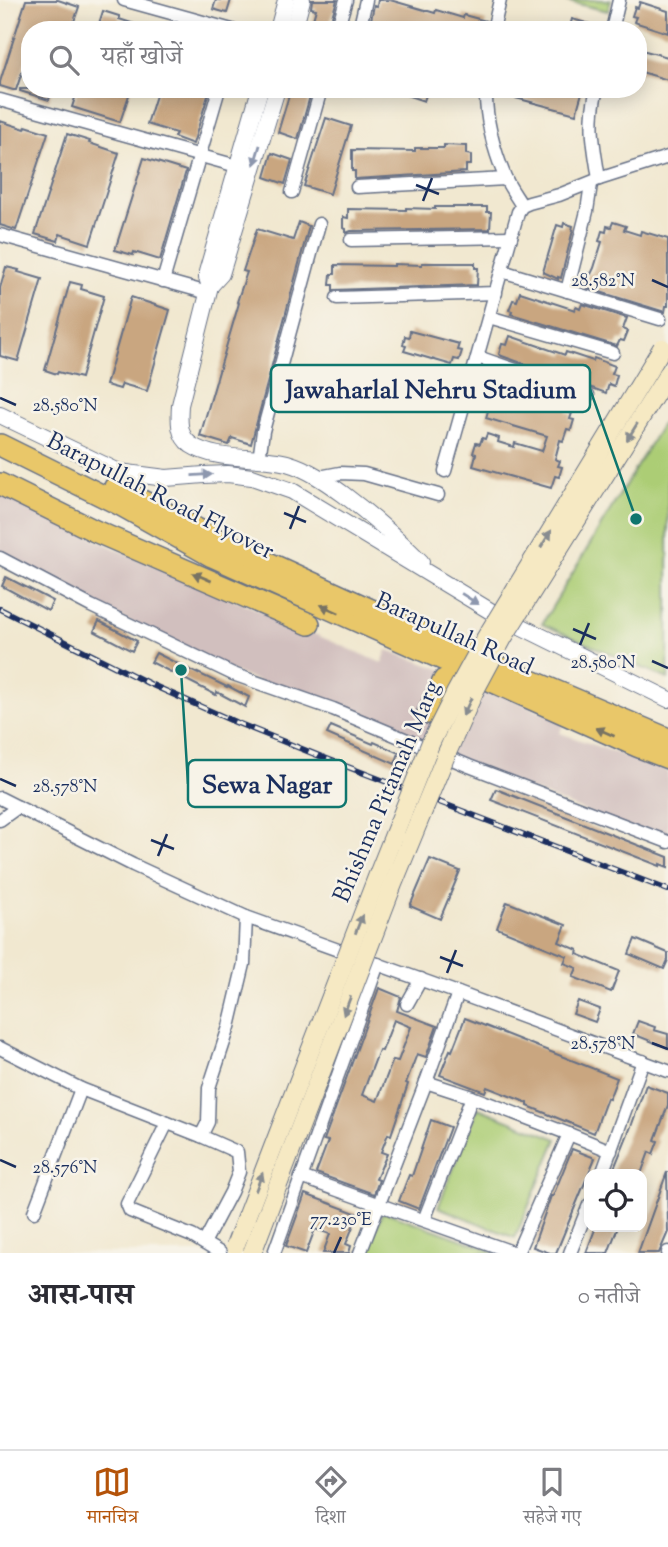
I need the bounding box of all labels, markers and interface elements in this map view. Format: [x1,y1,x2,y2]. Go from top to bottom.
search box [21,21,647,98]
text: यहाँ खोजें [101,39,183,76]
icon: search [45,41,83,79]
one-way arrow [252,144,262,165]
text: 28.582°N [571,269,635,295]
callout: Jawaharlal Nehru Stadium [271,365,590,412]
text: Jawaharlal Nehru Stadium [283,373,577,410]
text: 28.580°N [32,394,98,420]
one-way arrow [625,422,638,441]
street label: Barapullah Road Flyover [40,425,280,569]
one-way arrow [191,470,213,481]
one-way arrow [540,529,552,548]
one-way arrow [191,571,212,582]
street label: Barapullah Road [369,585,539,685]
one-way arrow [460,592,480,605]
one-way arrow [320,603,340,615]
text: 28.580°N [570,651,636,677]
street label: Bhishma Pitamah Marg [326,675,450,908]
one-way arrow [461,697,473,717]
one-way arrow [595,726,615,738]
callout: Sewa Nagar [188,760,346,807]
text: Sewa Nagar [202,768,332,805]
text: 28.578°N [33,775,97,801]
one-way arrow [353,914,364,935]
one-way arrow [341,995,352,1016]
text: 28.578°N [571,1032,635,1058]
text: 28.576°N [33,1156,97,1182]
map controls [584,1169,647,1232]
button: locate [584,1169,647,1232]
one-way arrow [254,1172,265,1193]
text: 77.230°E [310,1208,372,1234]
text: आस-पास [28,1275,134,1318]
text: 0 नतीजे [578,1281,640,1314]
tab: मानचित्र [87,1463,138,1535]
tab: दिशा [312,1463,350,1535]
tab: सहेजे गए [523,1463,581,1535]

